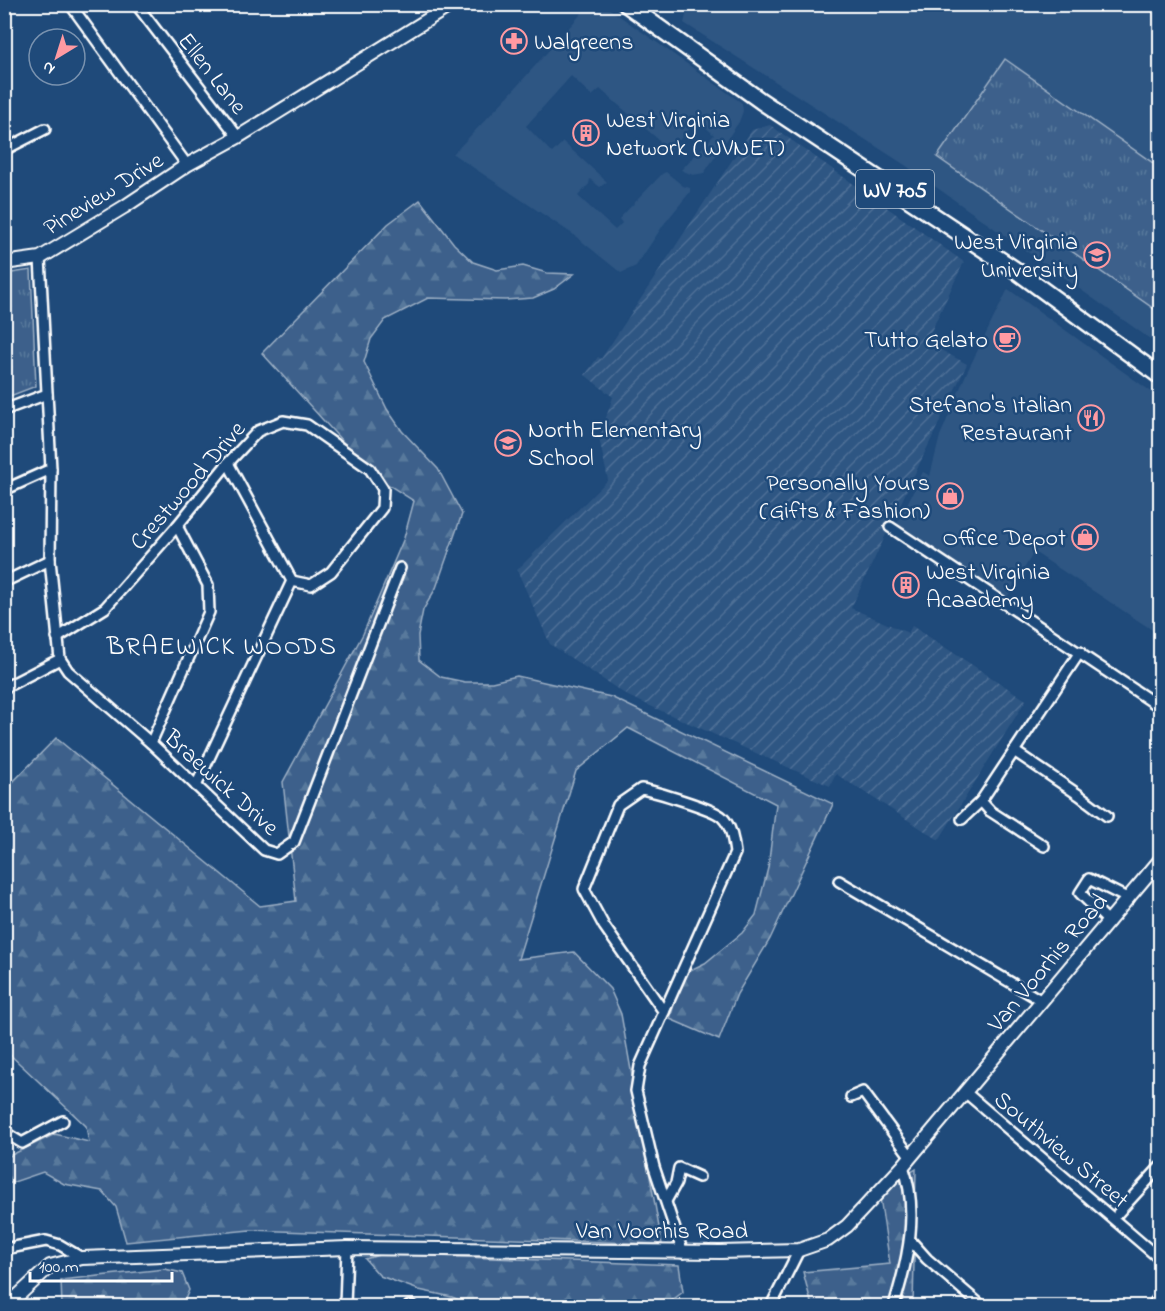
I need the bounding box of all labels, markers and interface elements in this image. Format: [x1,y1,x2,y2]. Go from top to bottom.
street label: Ellen Lane [168,26,254,123]
pharmacy icon: Walgreens [499,26,529,56]
place label: Walgreens [534,26,633,61]
north arrow [27,27,87,87]
text: N [37,54,61,80]
place label: West Virginia Network (WVNET) [606,104,784,167]
building icon: West Virginia Network (WVNET) [571,118,601,148]
street label: Pineview Drive [38,144,171,246]
road number: WV 705 [856,170,934,208]
place label: West Virginia University [954,226,1078,290]
school or university icon: West Virginia University [1082,240,1112,270]
place label: Tutto Gelato [864,324,988,359]
cafe icon: Tutto Gelato [992,324,1022,354]
place label: Stefano's Italian Restaurant [909,389,1072,452]
restaurant icon: Stefano's Italian Restaurant [1076,403,1106,433]
street label: Crestwood Drive [123,414,255,559]
place label: North Elementary School [528,414,702,477]
school or university icon: North Elementary School [493,428,523,458]
place label: Personally Yours (Gifts & Fashion) [759,467,930,530]
shop icon: Personally Yours (Gifts & Fashion) [935,481,965,511]
place label: Office Depot [942,522,1066,557]
shop icon: Office Depot [1070,522,1100,552]
place label: West Virginia Acaademy [926,556,1050,620]
building icon: West Virginia Acaademy [891,570,921,600]
district label: BRAEWICK WOODS [106,629,337,667]
street label: Braewick Drive [154,722,286,845]
street label: Van Voorhis Road [980,886,1118,1041]
street label: Southview Street [985,1084,1136,1218]
street label: Van Voorhis Road [575,1215,748,1250]
scale bar [30,1245,172,1283]
text: 100 m [39,1255,79,1281]

